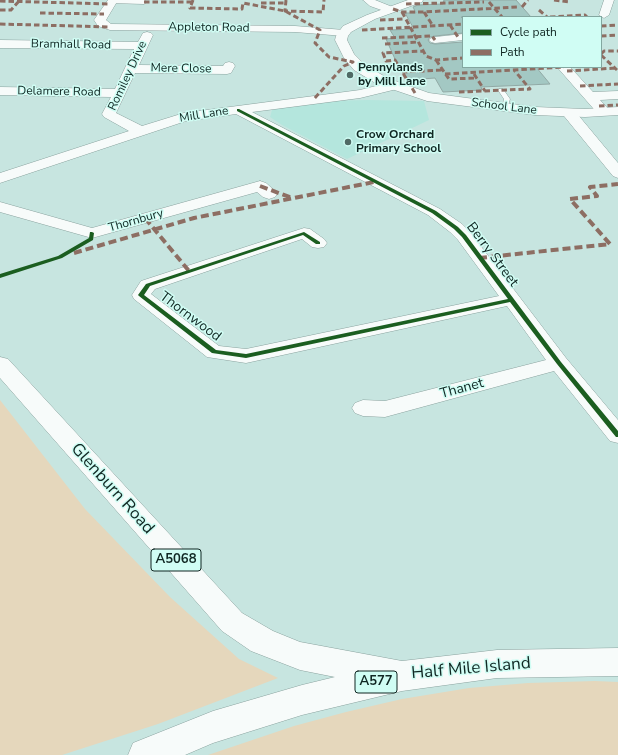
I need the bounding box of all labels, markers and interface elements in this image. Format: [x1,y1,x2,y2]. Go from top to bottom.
legend [462,16,602,68]
street label: Appleton Road [168,20,250,36]
text: Cycle path [500,24,557,40]
street label: Bramhall Road [31,37,111,53]
street label: Romiley Drive [106,39,150,113]
text: Path [500,44,525,60]
street label: Mere Close [151,61,211,77]
place label: Pennylands by Mill Lane [358,61,426,89]
marker: Pennylands by Mill Lane [345,70,355,80]
street label: Delamere Road [17,84,101,100]
street label: School Lane [470,96,538,118]
street label: Mill Lane [179,104,229,126]
place label: Crow Orchard Primary School [356,128,441,156]
marker: Crow Orchard Primary School [343,137,353,147]
street label: Thornbury [107,206,165,236]
street label: Berry Street [462,219,522,291]
street label: Thornwood [156,288,224,346]
street label: Thanet [439,375,485,403]
street label: Glenburn Road [66,439,158,539]
road number: A5068 [151,549,201,571]
street label: Half Mile Island [410,654,532,684]
road number: A577 [355,671,397,693]

